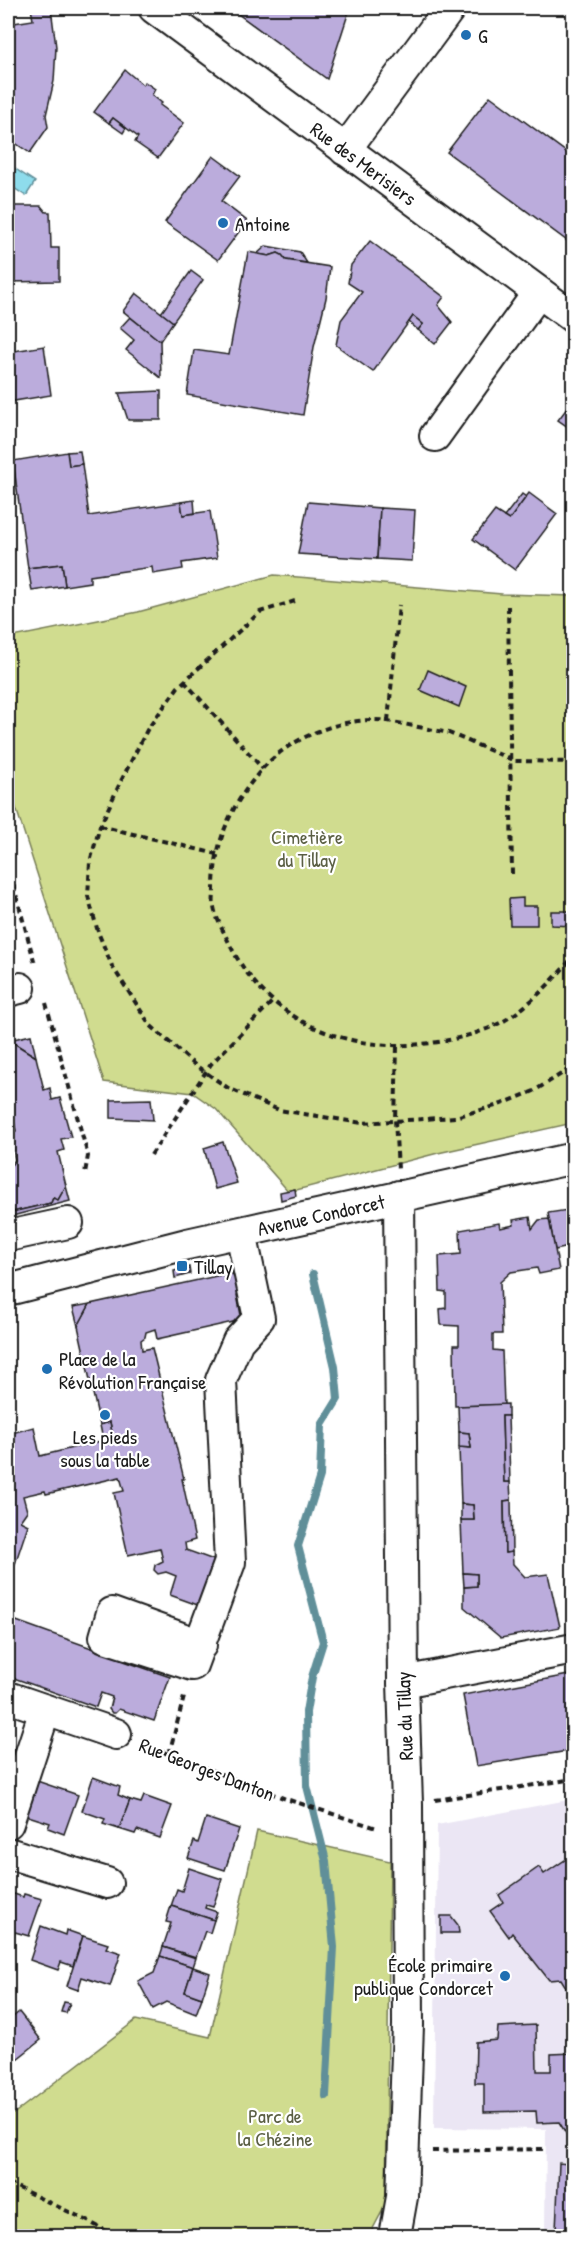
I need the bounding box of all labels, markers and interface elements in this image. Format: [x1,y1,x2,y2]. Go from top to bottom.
place label: G [478,22,488,49]
marker: G [459,28,473,42]
street label: Rue des Merisiers [306,115,423,211]
place label: Antoine [235,210,290,237]
marker: Antoine [216,216,230,230]
park label: Cimetière du Tillay [271,823,343,873]
street label: Avenue Condorcet [255,1187,388,1241]
place label: Tillay [194,1253,233,1280]
marker: Tillay [175,1259,189,1273]
place label: Place de la Révolution Française [59,1345,206,1395]
marker: Place de la Révolution Française [40,1362,54,1376]
marker: Les pieds sous la table [98,1408,112,1422]
place label: Les pieds sous la table [60,1423,150,1473]
street label: Rue du Tillay [389,1671,419,1761]
street label: Rue Georges Danton [136,1731,278,1807]
place label: École primaire publique Condorcet [354,1951,494,2001]
marker: École primaire publique Condorcet [498,1969,512,1983]
park label: Parc de la Chézine [237,2102,313,2152]

